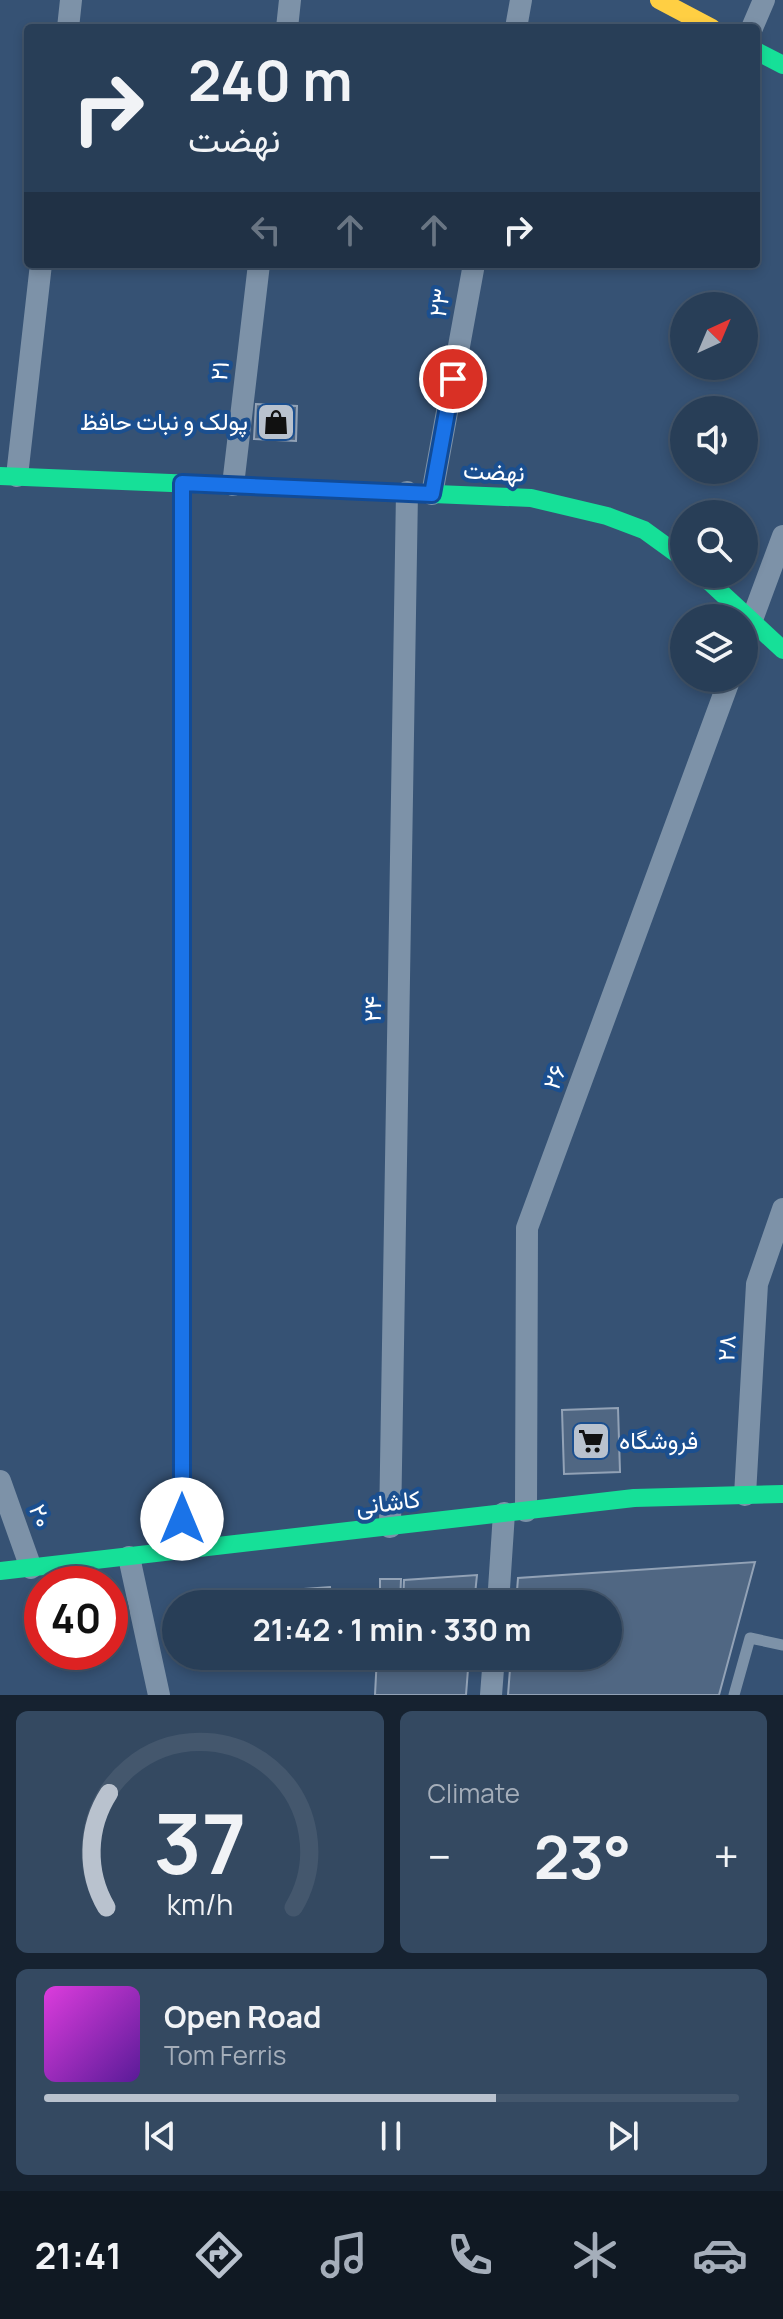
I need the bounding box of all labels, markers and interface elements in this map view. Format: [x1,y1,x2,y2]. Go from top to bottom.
text: 240 m [188,41,353,118]
icon: right [56,56,160,160]
text: نهضت [188,114,281,163]
icon: left [244,208,288,252]
icon: ahead [328,208,372,252]
icon: ahead [412,208,456,252]
icon: right [496,208,540,252]
street label: ۲۳ [420,286,457,320]
north arrow [670,292,758,380]
map controls [670,292,758,692]
pin [419,345,487,413]
icon: arrive [431,357,475,401]
street label: ۲۱ [201,359,236,383]
button: sound [670,396,758,484]
shop icon: پولک و نبات حافظ [255,401,297,443]
place label: پولک و نبات حافظ [80,404,248,438]
street label: نهضت [462,452,526,489]
button: search [670,500,758,588]
button: layers [670,604,758,692]
street label: ۲۴ [355,996,388,1022]
street label: ۲۶ [534,1059,573,1094]
street label: ۲۸ [708,1334,743,1362]
supermarket icon: فروشگاه [570,1420,612,1462]
place label: فروشگاه [619,1423,698,1456]
position arrow [140,1477,224,1561]
street label: کاشانی [354,1481,422,1522]
street label: ۲۰ [22,1499,61,1532]
speed limit sign: 40 [24,1566,128,1670]
text: 21:42 · 1 min · 330 m [253,1609,531,1650]
text: Climate [428,1775,520,1811]
text: 37 [153,1785,246,1899]
text: 23° [534,1815,631,1897]
text: − [428,1826,451,1886]
text: + [714,1826,739,1886]
text: km/h [167,1885,233,1924]
text: Open Road [164,1996,321,2037]
text: Tom Ferris [164,2037,286,2073]
icon: previous [138,2114,182,2158]
icon: pause [369,2114,413,2158]
icon: next [601,2114,645,2158]
icon: directions [191,2227,247,2283]
icon: music [316,2227,372,2283]
icon: phone [442,2227,498,2283]
icon: climate [567,2227,623,2283]
icon: car [692,2227,748,2283]
text: 21:41 [35,2231,122,2280]

